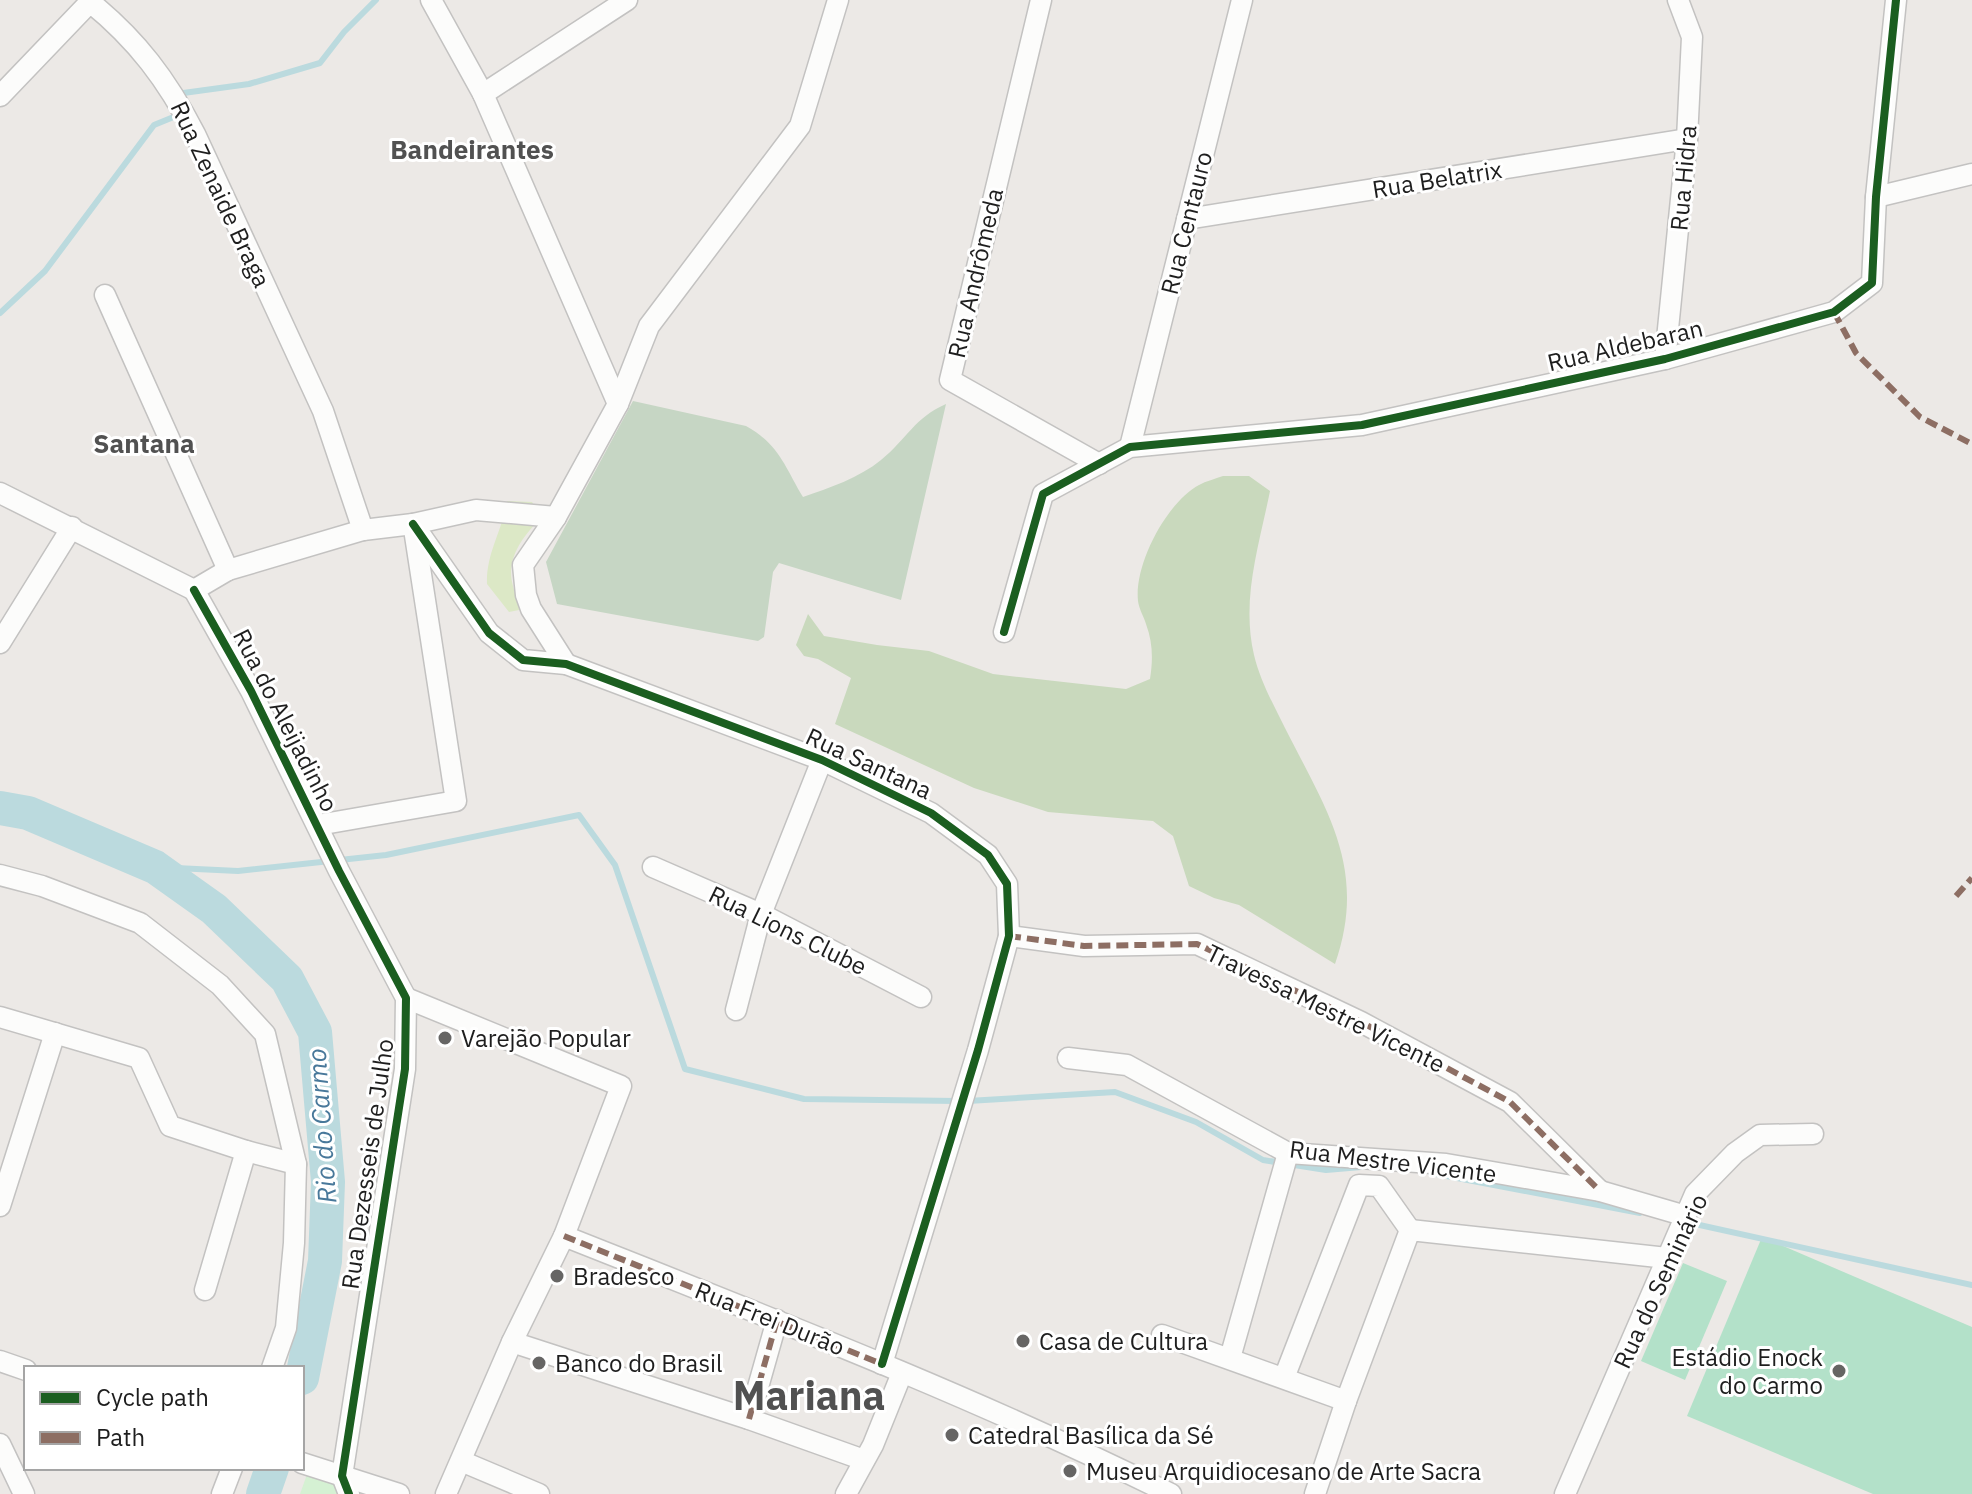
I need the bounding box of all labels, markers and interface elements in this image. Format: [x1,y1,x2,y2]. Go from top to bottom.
street label: Rua Zenaide Braga [164,96,278,293]
street label: Rua Hidra [1662,124,1704,232]
district label: Bandeirantes [390,132,554,166]
street label: Rua Centauro [1153,148,1219,298]
street label: Rua Belatrix [1370,153,1504,205]
street label: Rua Andrômeda [940,185,1010,361]
street label: Rua Aldebaran [1544,312,1706,378]
district label: Santana [93,426,195,460]
street label: Rua do Aleijadinho [226,623,346,817]
street label: Rua Santana [801,720,937,806]
street label: Rua Lions Clube [704,878,872,982]
street label: Travessa Mestre Vicente [1201,936,1451,1080]
place label: Varejão Popular [461,1022,631,1054]
marker: Varejão Popular [436,1029,454,1047]
street label: Rua Dezesseis de Julho [334,1037,400,1291]
water label: Rio do Carmo [299,1047,343,1205]
street label: Rua Mestre Vicente [1288,1132,1498,1190]
street label: Rua do Seminário [1606,1188,1714,1374]
place label: Bradesco [573,1260,674,1292]
marker: Bradesco [548,1267,566,1285]
street label: Rua Frei Durão [690,1273,850,1363]
place label: Casa de Cultura [1039,1325,1208,1357]
marker: Casa de Cultura [1014,1332,1032,1350]
place label: Estádio Enock do Carmo [1671,1341,1823,1401]
place label: Banco do Brasil [555,1347,723,1379]
marker: Banco do Brasil [530,1354,548,1372]
marker: Estádio Enock do Carmo [1830,1362,1848,1380]
legend [24,1366,304,1470]
district label: Mariana [733,1369,885,1421]
text: Cycle path [96,1381,209,1413]
place label: Catedral Basílica da Sé [968,1419,1214,1451]
text: Path [96,1421,145,1453]
marker: Catedral Basílica da Sé [943,1426,961,1444]
place label: Museu Arquidiocesano de Arte Sacra [1086,1455,1481,1487]
marker: Museu Arquidiocesano de Arte Sacra [1061,1462,1079,1480]

